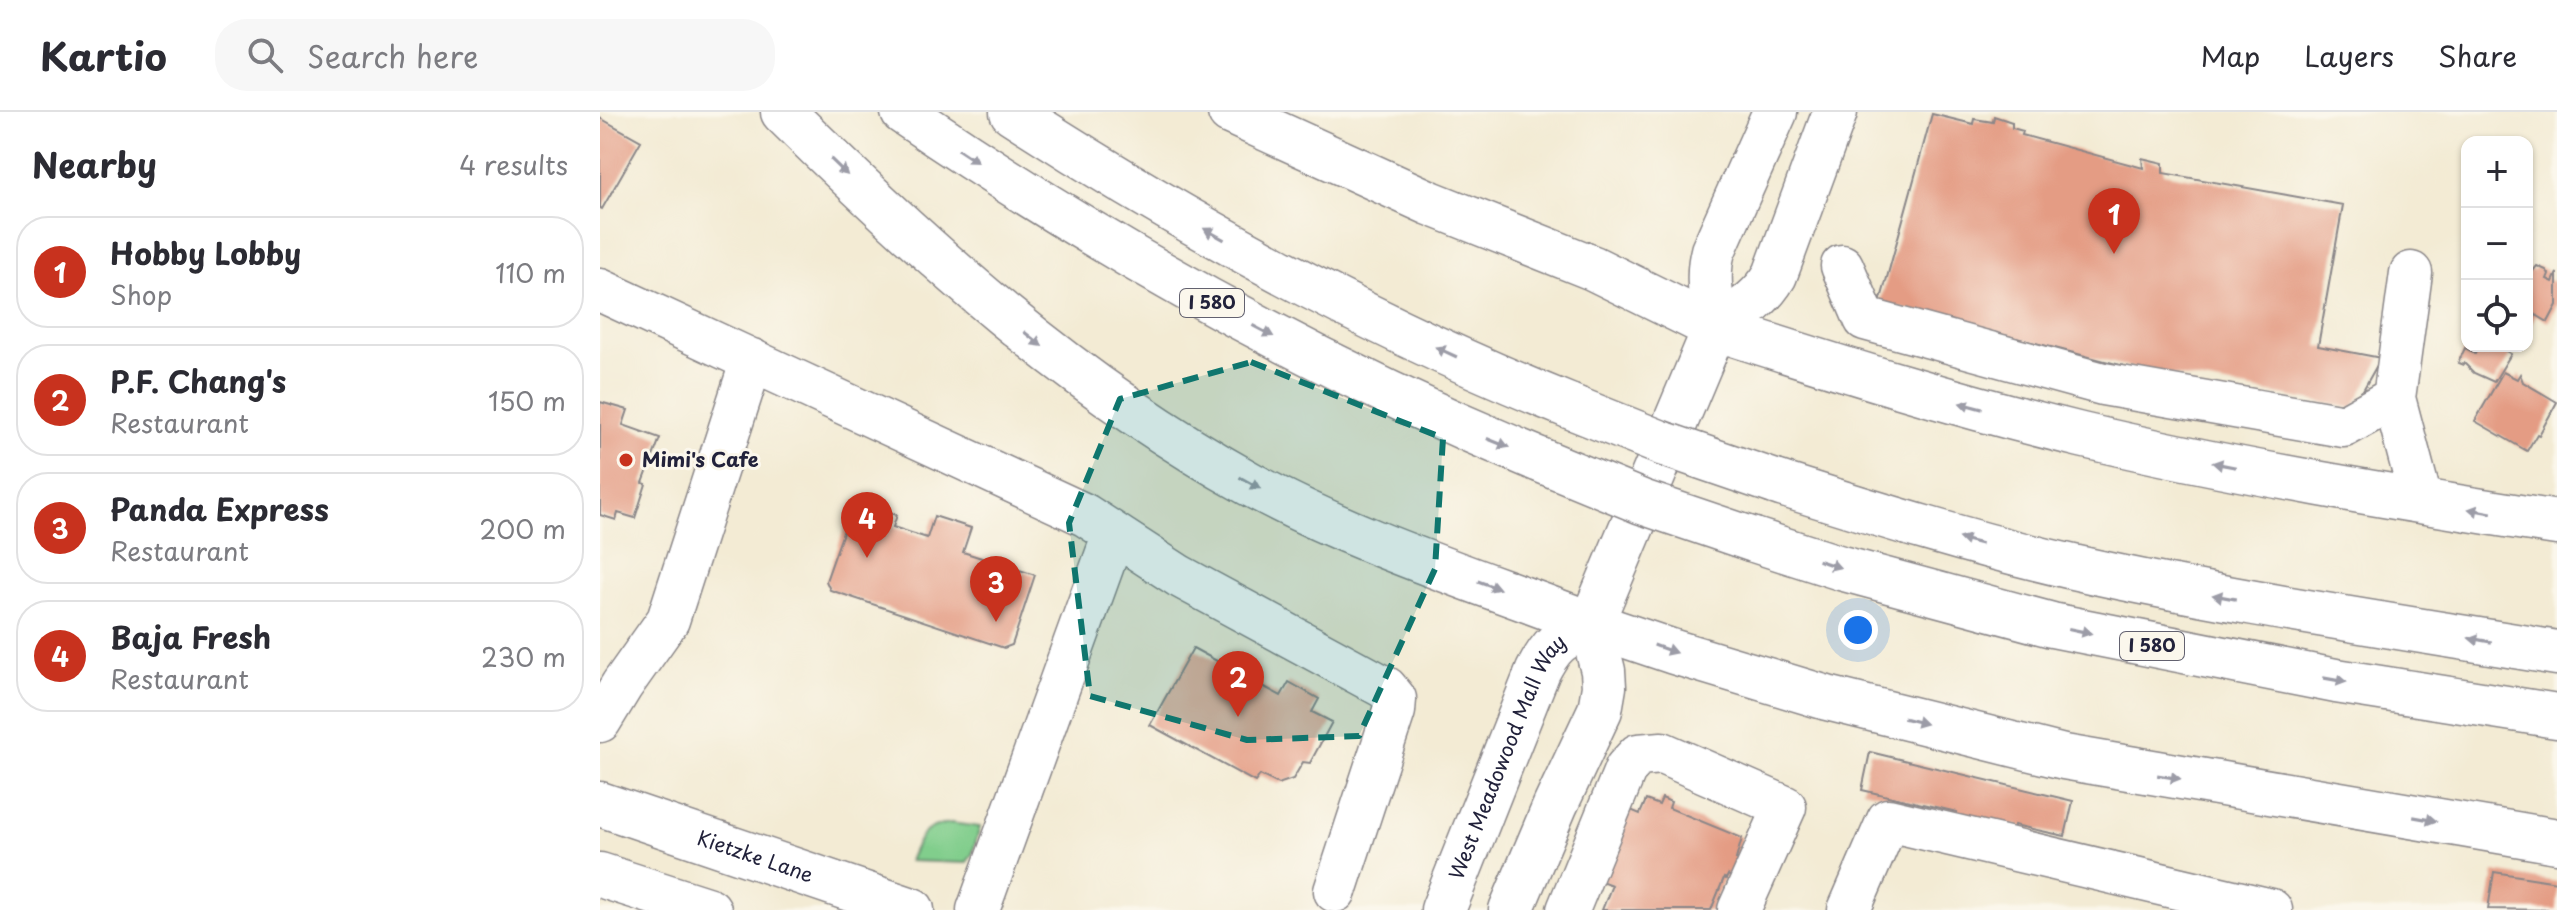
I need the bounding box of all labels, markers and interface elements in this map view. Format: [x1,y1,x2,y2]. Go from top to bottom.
search box [215,19,775,91]
text: Kartio [40,27,167,84]
icon: search [243,33,287,77]
text: Search here [307,33,478,78]
text: Map [2200,34,2260,77]
text: Layers [2304,34,2394,77]
text: Share [2438,34,2517,77]
map controls [2461,136,2533,352]
button: + [2461,136,2533,208]
text: Nearby [32,138,157,190]
text: 4 results [459,145,568,184]
one-way arrow [957,148,979,163]
one-way arrow [829,157,848,175]
pin: 1 [2088,188,2140,254]
button: − [2461,208,2533,280]
one-way arrow [1203,228,1226,241]
text: Hobby Lobby [110,230,301,275]
text: 1 [54,253,66,292]
text: 110 m [495,253,566,292]
text: Shop [110,275,172,314]
button: locate [2461,280,2533,352]
road number: I 580 [1180,289,1244,317]
one-way arrow [1252,325,1275,338]
one-way arrow [1023,331,1043,347]
one-way arrow [1435,345,1458,359]
text: P.F. Chang's [110,358,286,403]
text: 2 [51,381,69,420]
text: 150 m [488,381,566,420]
one-way arrow [1958,400,1983,412]
text: Restaurant [110,403,249,442]
one-way arrow [1486,437,1510,450]
place label: Mimi's Cafe [642,444,759,474]
marker: Mimi's Cafe [617,451,635,469]
one-way arrow [2211,458,2236,471]
one-way arrow [1239,475,1261,489]
text: Panda Express [110,486,329,531]
pin: 4 [841,492,893,558]
one-way arrow [2467,504,2492,516]
text: 3 [51,509,69,548]
text: 200 m [479,509,566,548]
text: Restaurant [110,531,249,570]
one-way arrow [1957,534,1982,546]
pin: 3 [970,556,1022,622]
one-way arrow [1817,558,1841,571]
one-way arrow [1477,579,1501,592]
one-way arrow [2211,590,2236,603]
your location [1838,610,1878,650]
text: Baja Fresh [110,614,271,659]
one-way arrow [2068,625,2093,638]
street label: West Meadowood Mall Way [1441,626,1572,884]
road number: I 580 [2120,632,2184,660]
one-way arrow [2467,633,2492,645]
text: 4 [51,637,69,676]
text: 230 m [481,637,566,676]
one-way arrow [1653,644,1677,656]
pin: 2 [1212,651,1264,717]
text: Restaurant [110,659,249,698]
one-way arrow [2323,675,2348,687]
one-way arrow [1902,716,1927,728]
one-way arrow [2156,771,2181,783]
one-way arrow [2413,813,2438,826]
street label: Kietzke Lane [694,822,818,889]

